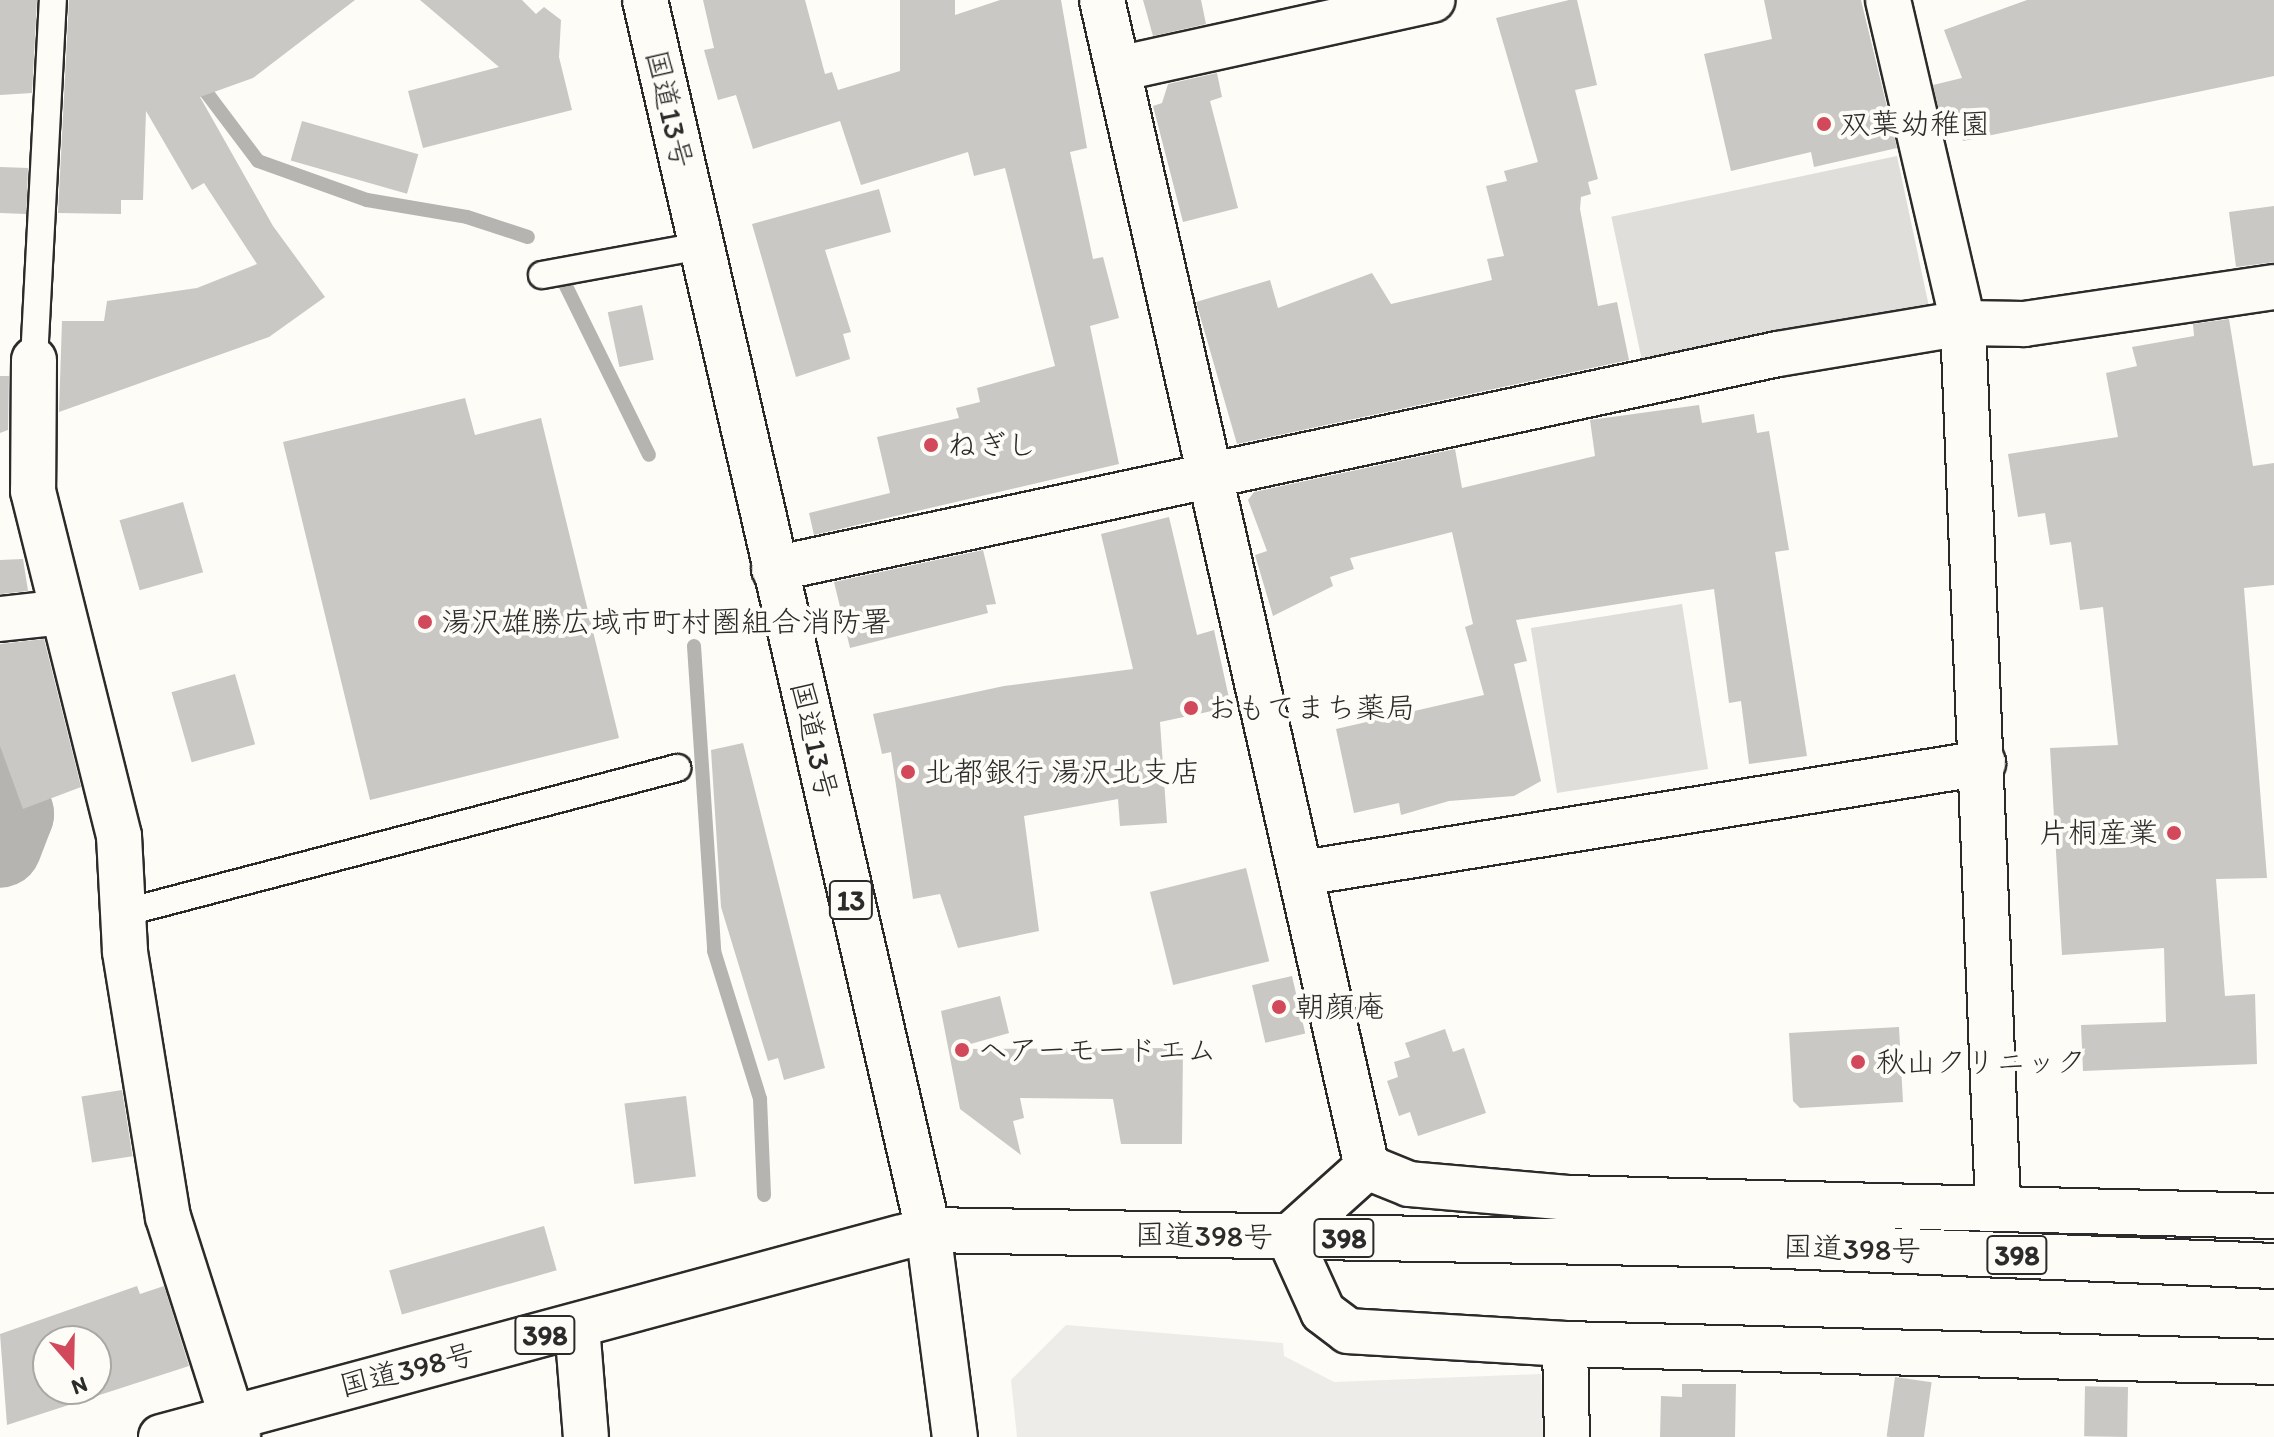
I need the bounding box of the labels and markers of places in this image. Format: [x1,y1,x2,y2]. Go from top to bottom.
place label: 双葉幼稚園 [1840,106,1990,142]
marker: 双葉幼稚園 [1815,115,1833,133]
place label: ねぎし [947,427,1037,463]
marker: ねぎし [922,436,940,454]
place label: 湯沢雄勝広域市町村圏組合消防署 [441,604,891,640]
marker: 湯沢雄勝広域市町村圏組合消防署 [416,613,434,631]
place label: おもてまち薬局 [1207,690,1417,726]
marker: おもてまち薬局 [1182,699,1200,717]
place label: 北都銀行 湯沢北支店 [924,754,1201,790]
marker: 北都銀行 湯沢北支店 [899,763,917,781]
place label: 片桐産業 [2038,815,2158,851]
marker: 片桐産業 [2165,824,2183,842]
place label: 朝顔庵 [1295,989,1385,1025]
marker: 朝顔庵 [1270,998,1288,1016]
place label: ヘアーモードエム [978,1032,1217,1068]
marker: ヘアーモードエム [953,1041,971,1059]
place label: 秋山クリニック [1876,1044,2086,1080]
marker: 秋山クリニック [1847,1051,1869,1073]

